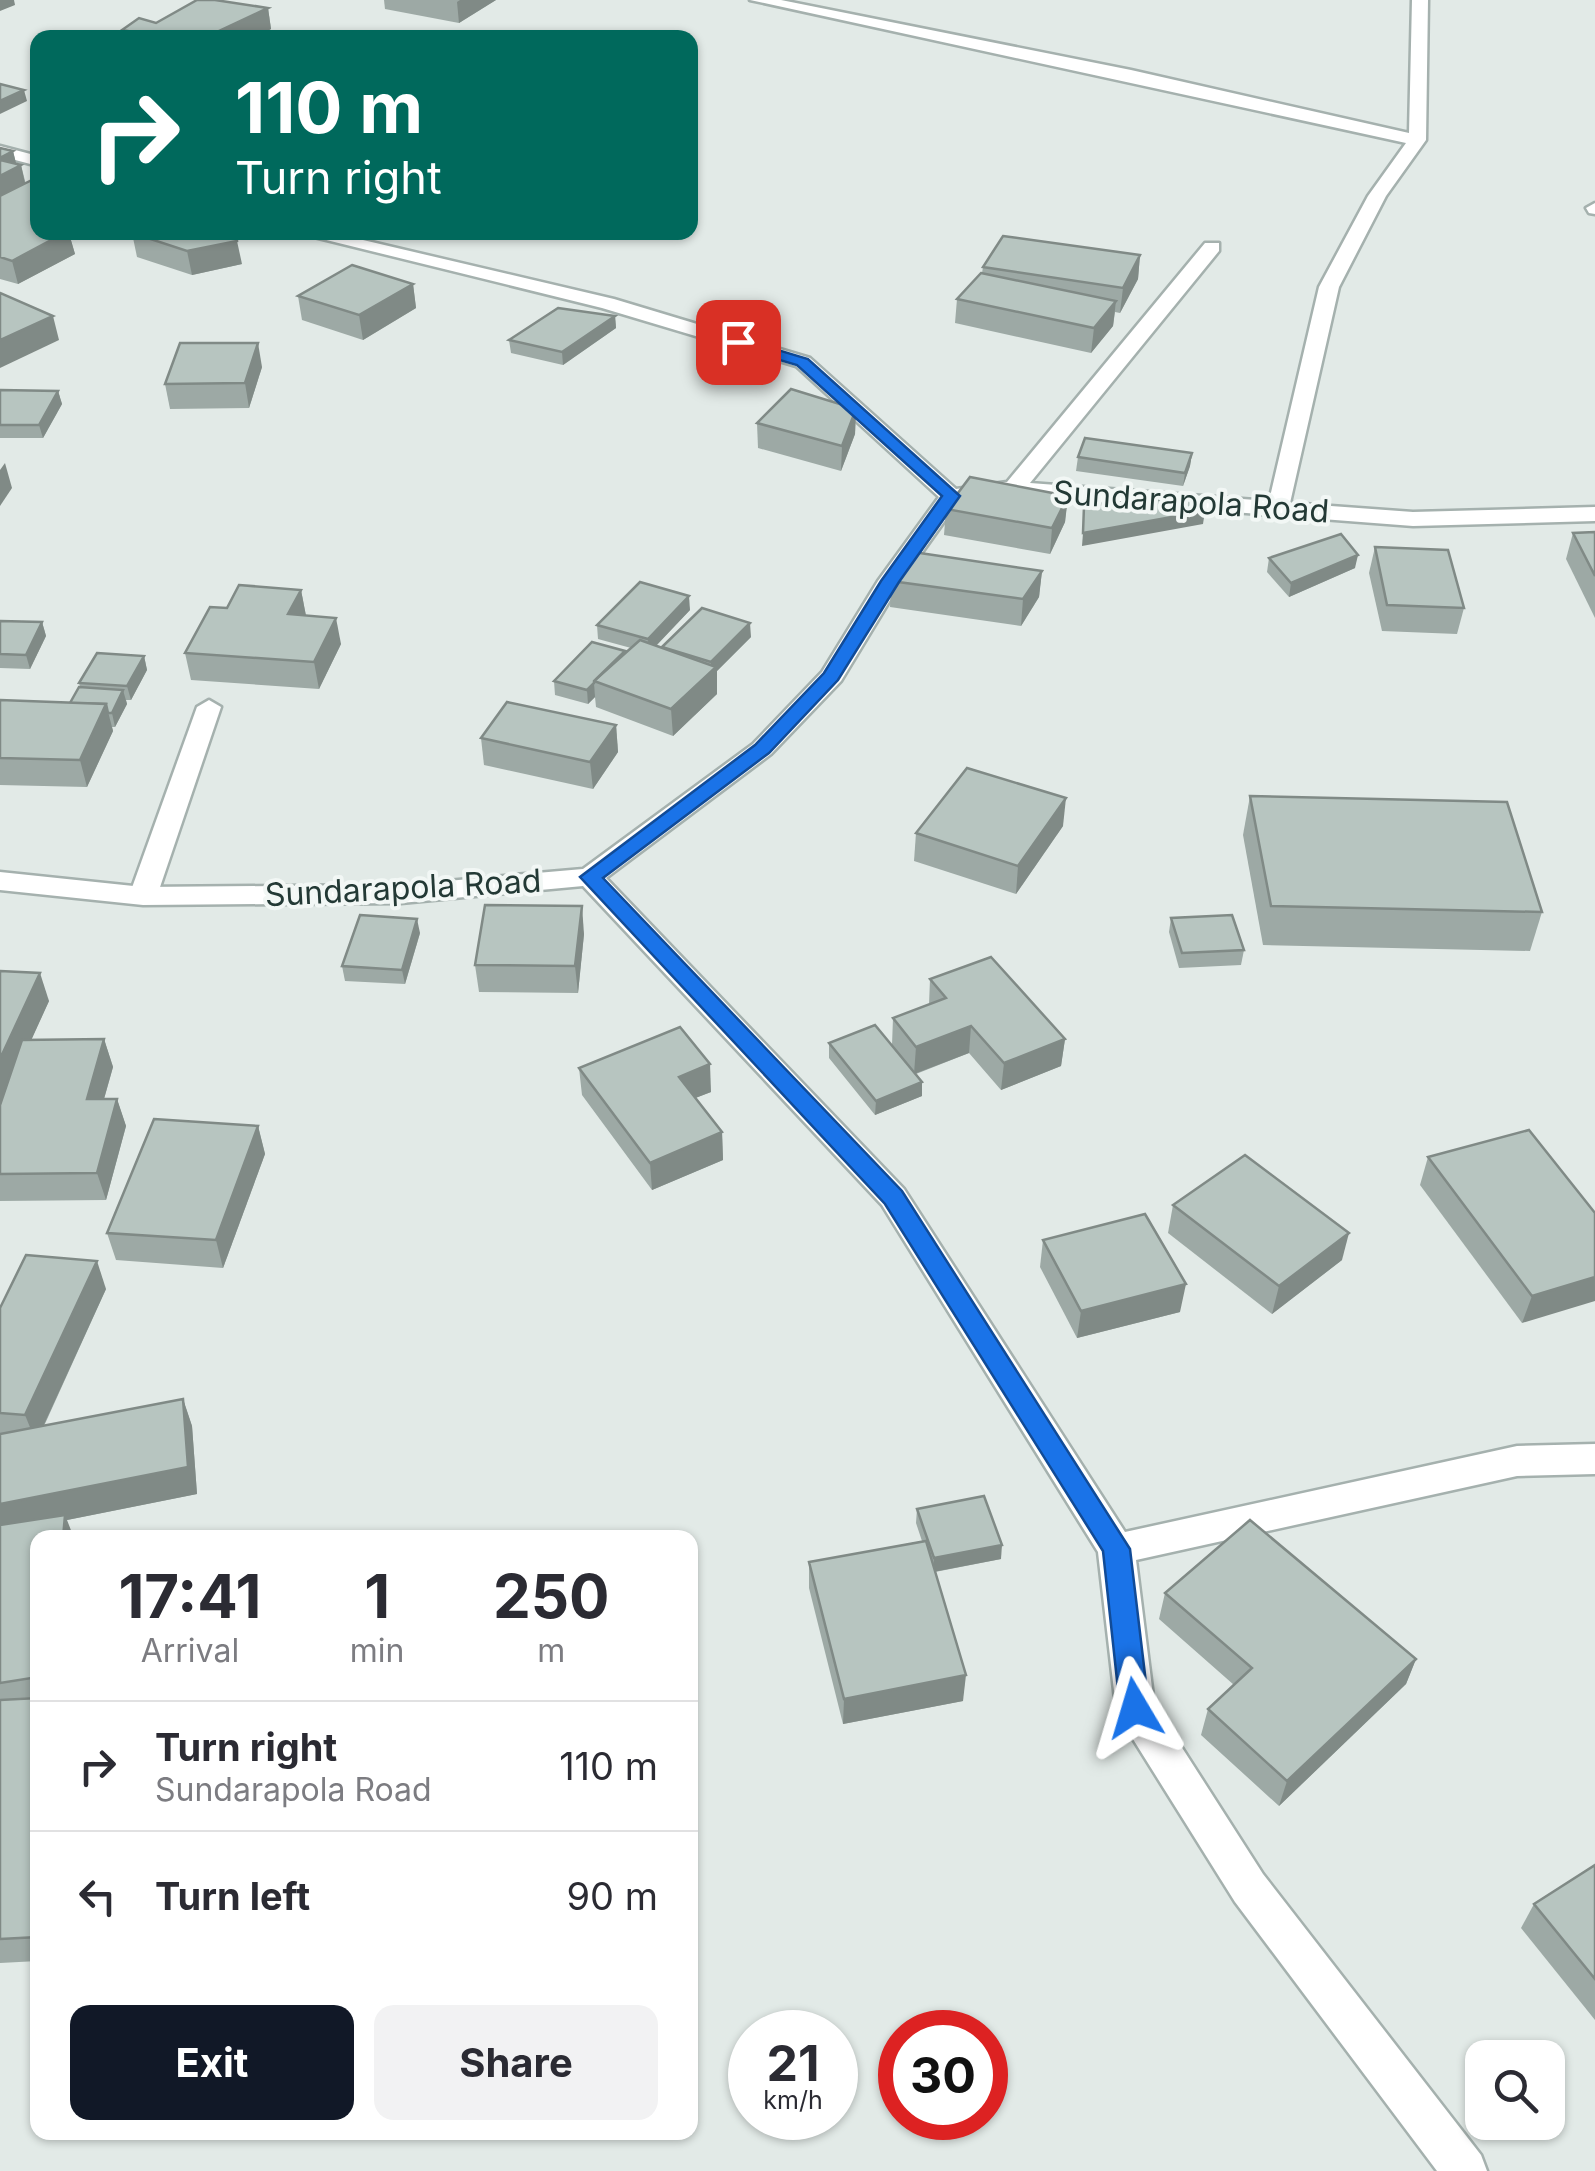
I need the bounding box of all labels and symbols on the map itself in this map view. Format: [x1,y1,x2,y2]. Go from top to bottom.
pin [696,300,781,385]
street label: Sundarapola Road [1052,472,1330,531]
street label: Sundarapola Road [264,861,542,914]
position arrow [1083,1656,1187,1760]
speed limit sign: 30 [878,2010,1008,2140]

